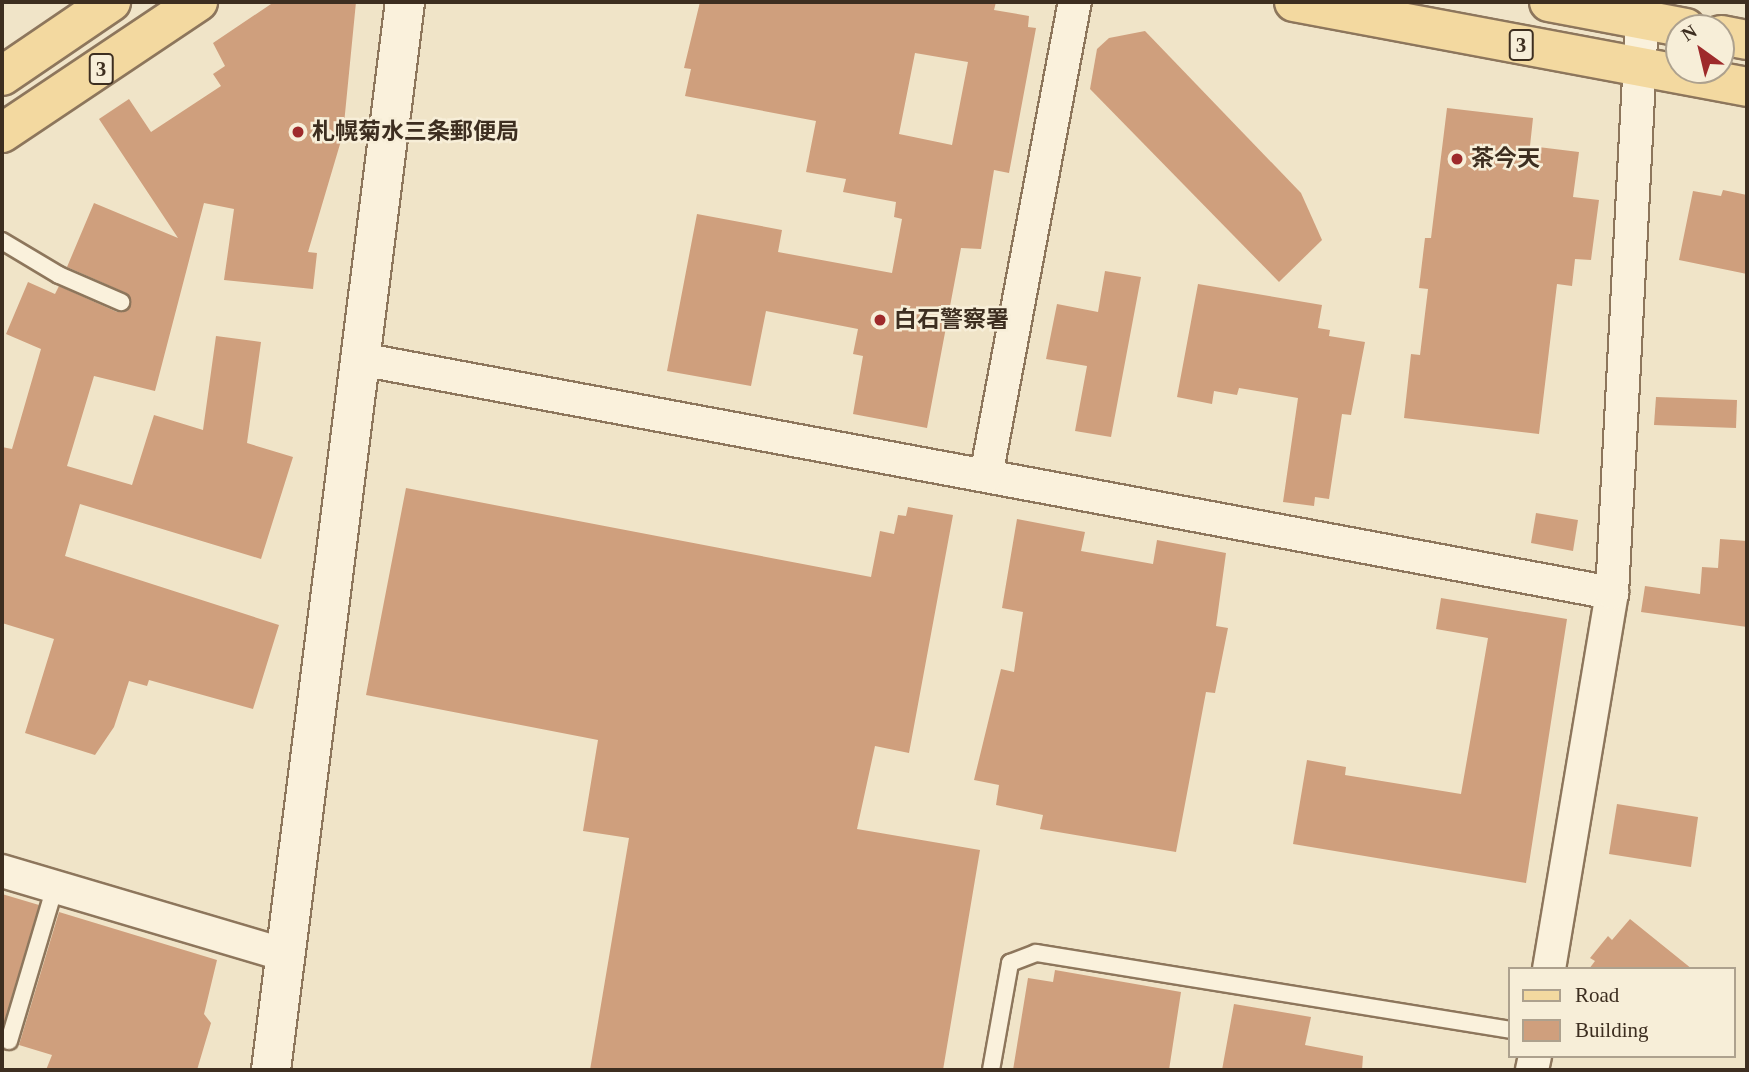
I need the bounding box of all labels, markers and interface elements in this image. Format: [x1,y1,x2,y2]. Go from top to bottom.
north arrow [1665,14,1735,84]
text: N [1678,20,1701,45]
road number: 3 [1509,28,1533,62]
road number: 3 [89,52,113,86]
place label: 札幌菊水三条郵便局 [312,118,519,146]
marker: 札幌菊水三条郵便局 [290,124,306,140]
place label: 茶今天 [1471,145,1540,173]
marker: 茶今天 [1449,151,1465,167]
place label: 白石警察署 [894,306,1009,334]
marker: 白石警察署 [872,312,888,328]
legend [1508,967,1735,1058]
text: Road [1575,983,1619,1007]
text: Building [1575,1018,1649,1042]

